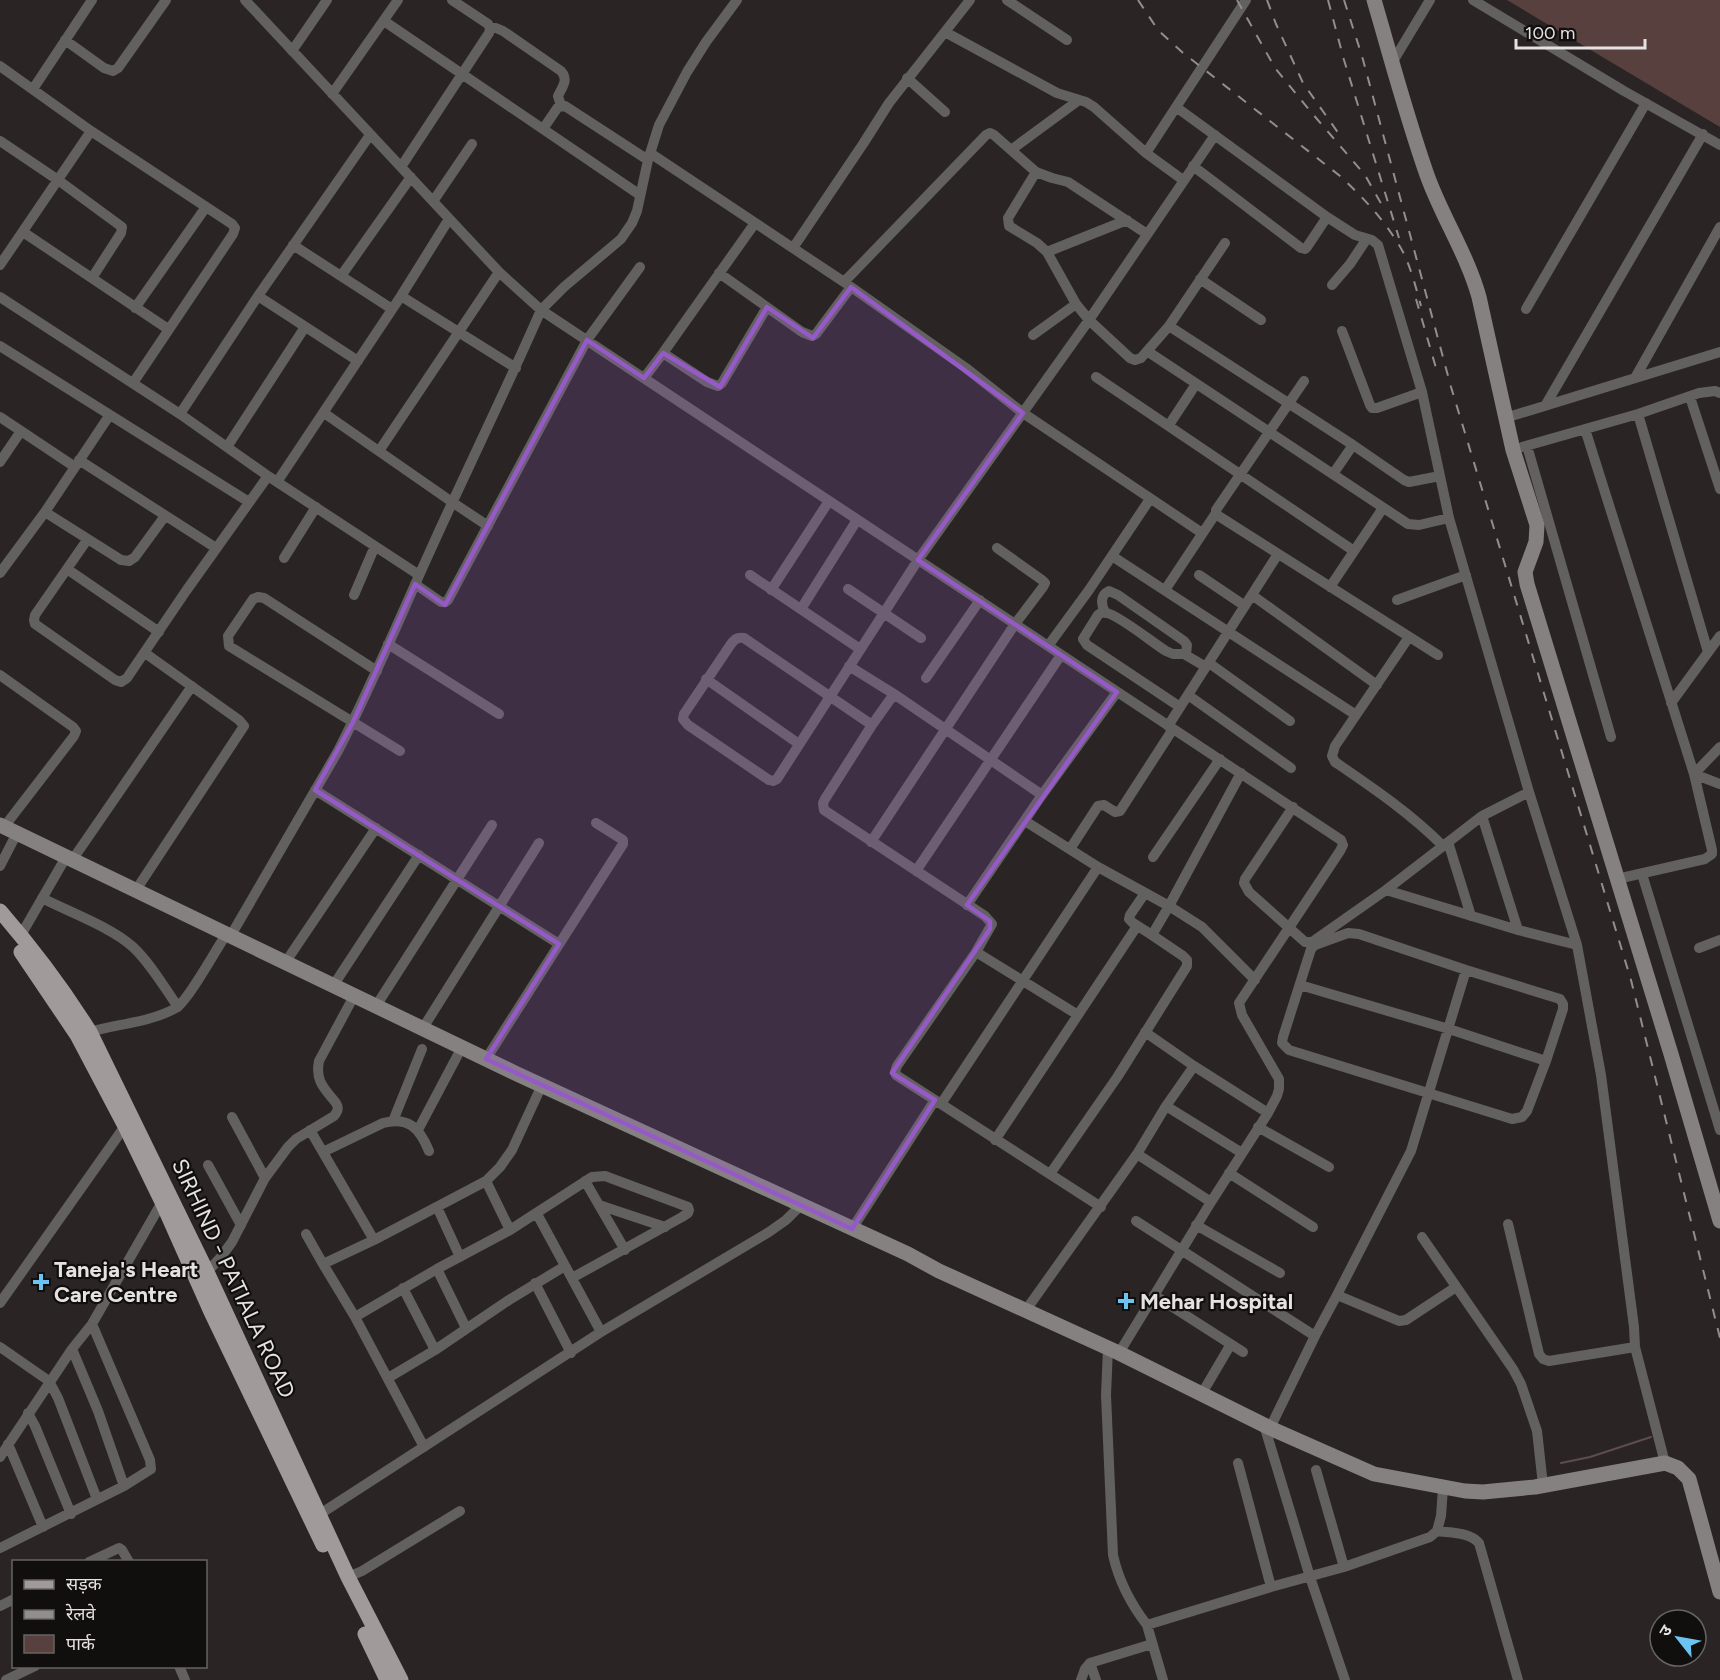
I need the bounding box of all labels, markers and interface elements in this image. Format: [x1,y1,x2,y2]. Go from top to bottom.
scale bar [1516,12,1645,50]
text: 100 m [1525,22,1575,44]
street label: SIRHIND - PATIALA ROAD [166,1154,301,1402]
place label: Taneja's Heart Care Centre [54,1256,199,1308]
marker: Taneja's Heart Care Centre [32,1273,50,1291]
place label: Mehar Hospital [1140,1288,1293,1315]
marker: Mehar Hospital [1117,1292,1135,1310]
legend [12,1560,207,1668]
text: सड़क [66,1573,103,1595]
text: रेलवे [65,1603,97,1625]
north arrow [1648,1608,1708,1668]
text: उ [1655,1621,1676,1639]
text: पार्क [66,1633,96,1655]

